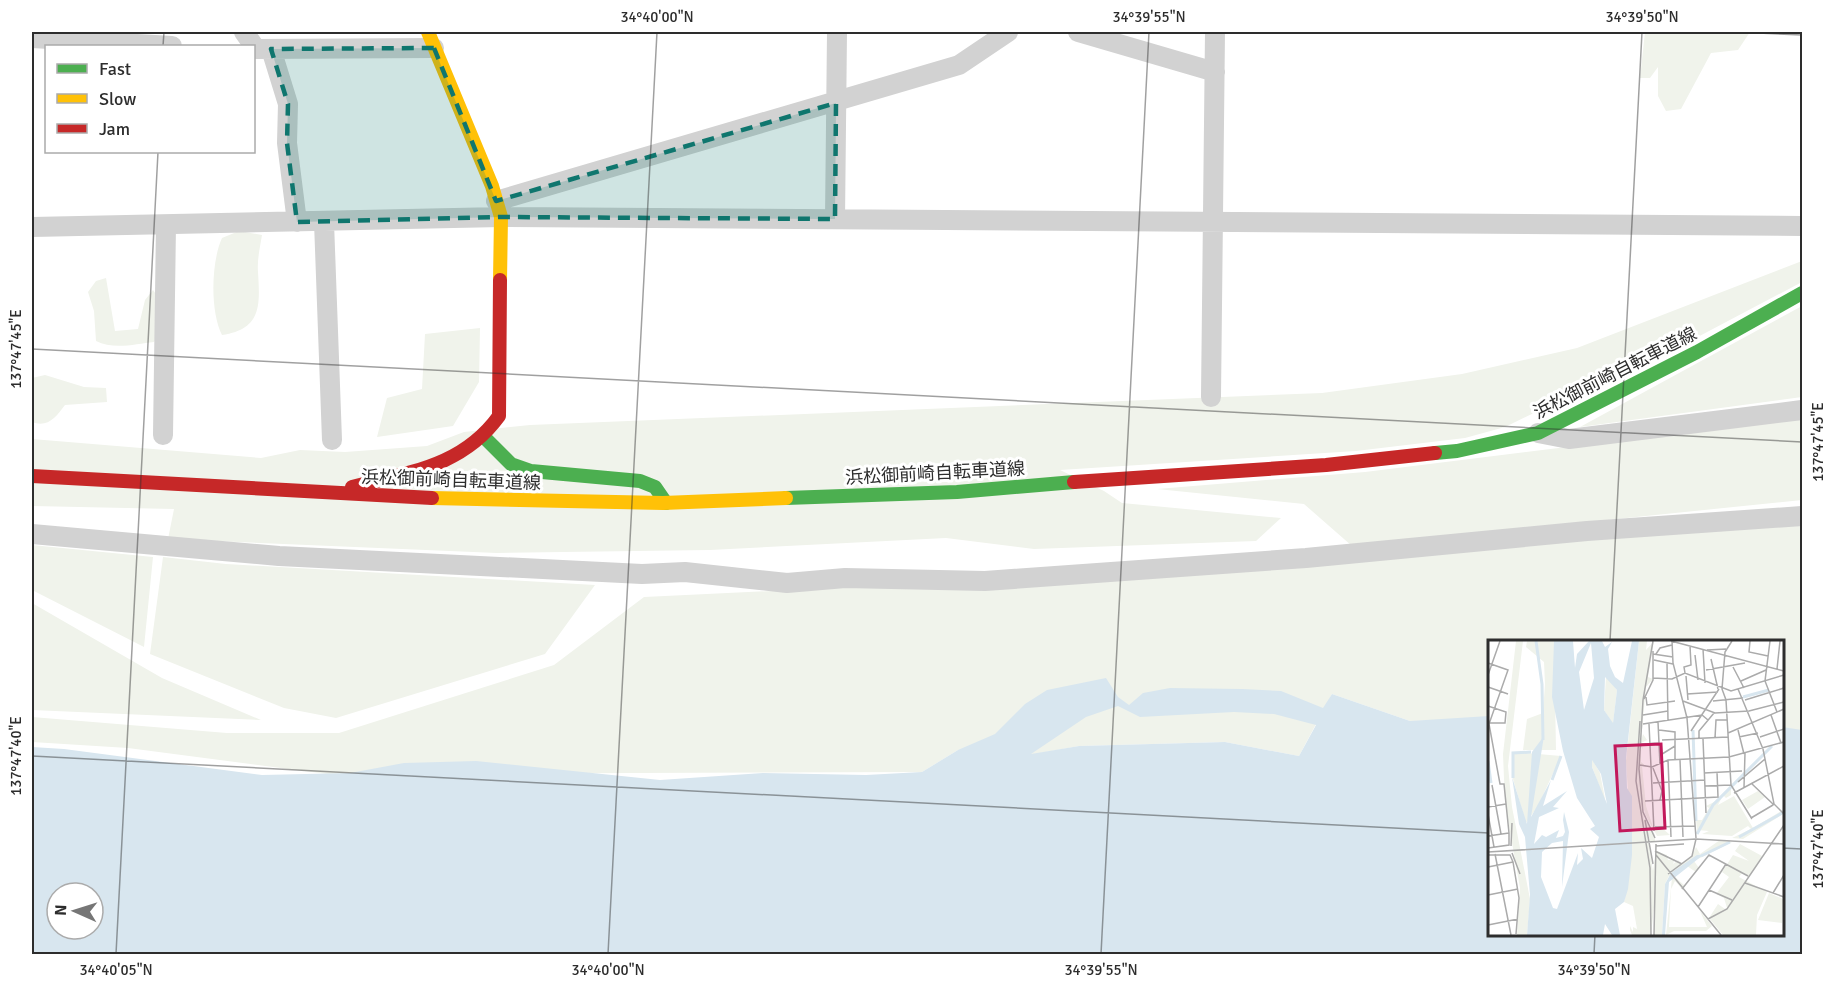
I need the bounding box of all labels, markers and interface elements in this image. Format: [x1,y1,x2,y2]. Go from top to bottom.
text: 34°40'00"N [620,8,694,26]
text: 34°39'55"N [1112,8,1186,26]
text: 34°39'50"N [1605,8,1679,26]
legend [45,45,255,153]
text: Fast [99,58,131,80]
text: Slow [99,88,136,110]
text: Jam [99,118,130,140]
text: 137°47'45"E [7,309,25,389]
street label: 浜松御前崎自転車道線 [1530,322,1700,424]
text: 137°47'45"E [1809,402,1827,482]
street label: 浜松御前崎自転車道線 [845,457,1025,489]
street label: 浜松御前崎自転車道線 [361,466,541,494]
inset map [1488,640,1783,935]
text: 137°47'40"E [7,716,25,796]
text: 137°47'40"E [1809,809,1827,889]
north arrow [45,881,105,941]
text: N [51,904,71,916]
text: 34°40'05"N [79,961,153,979]
text: 34°40'00"N [571,961,645,979]
text: 34°39'55"N [1064,961,1138,979]
text: 34°39'50"N [1557,961,1631,979]

